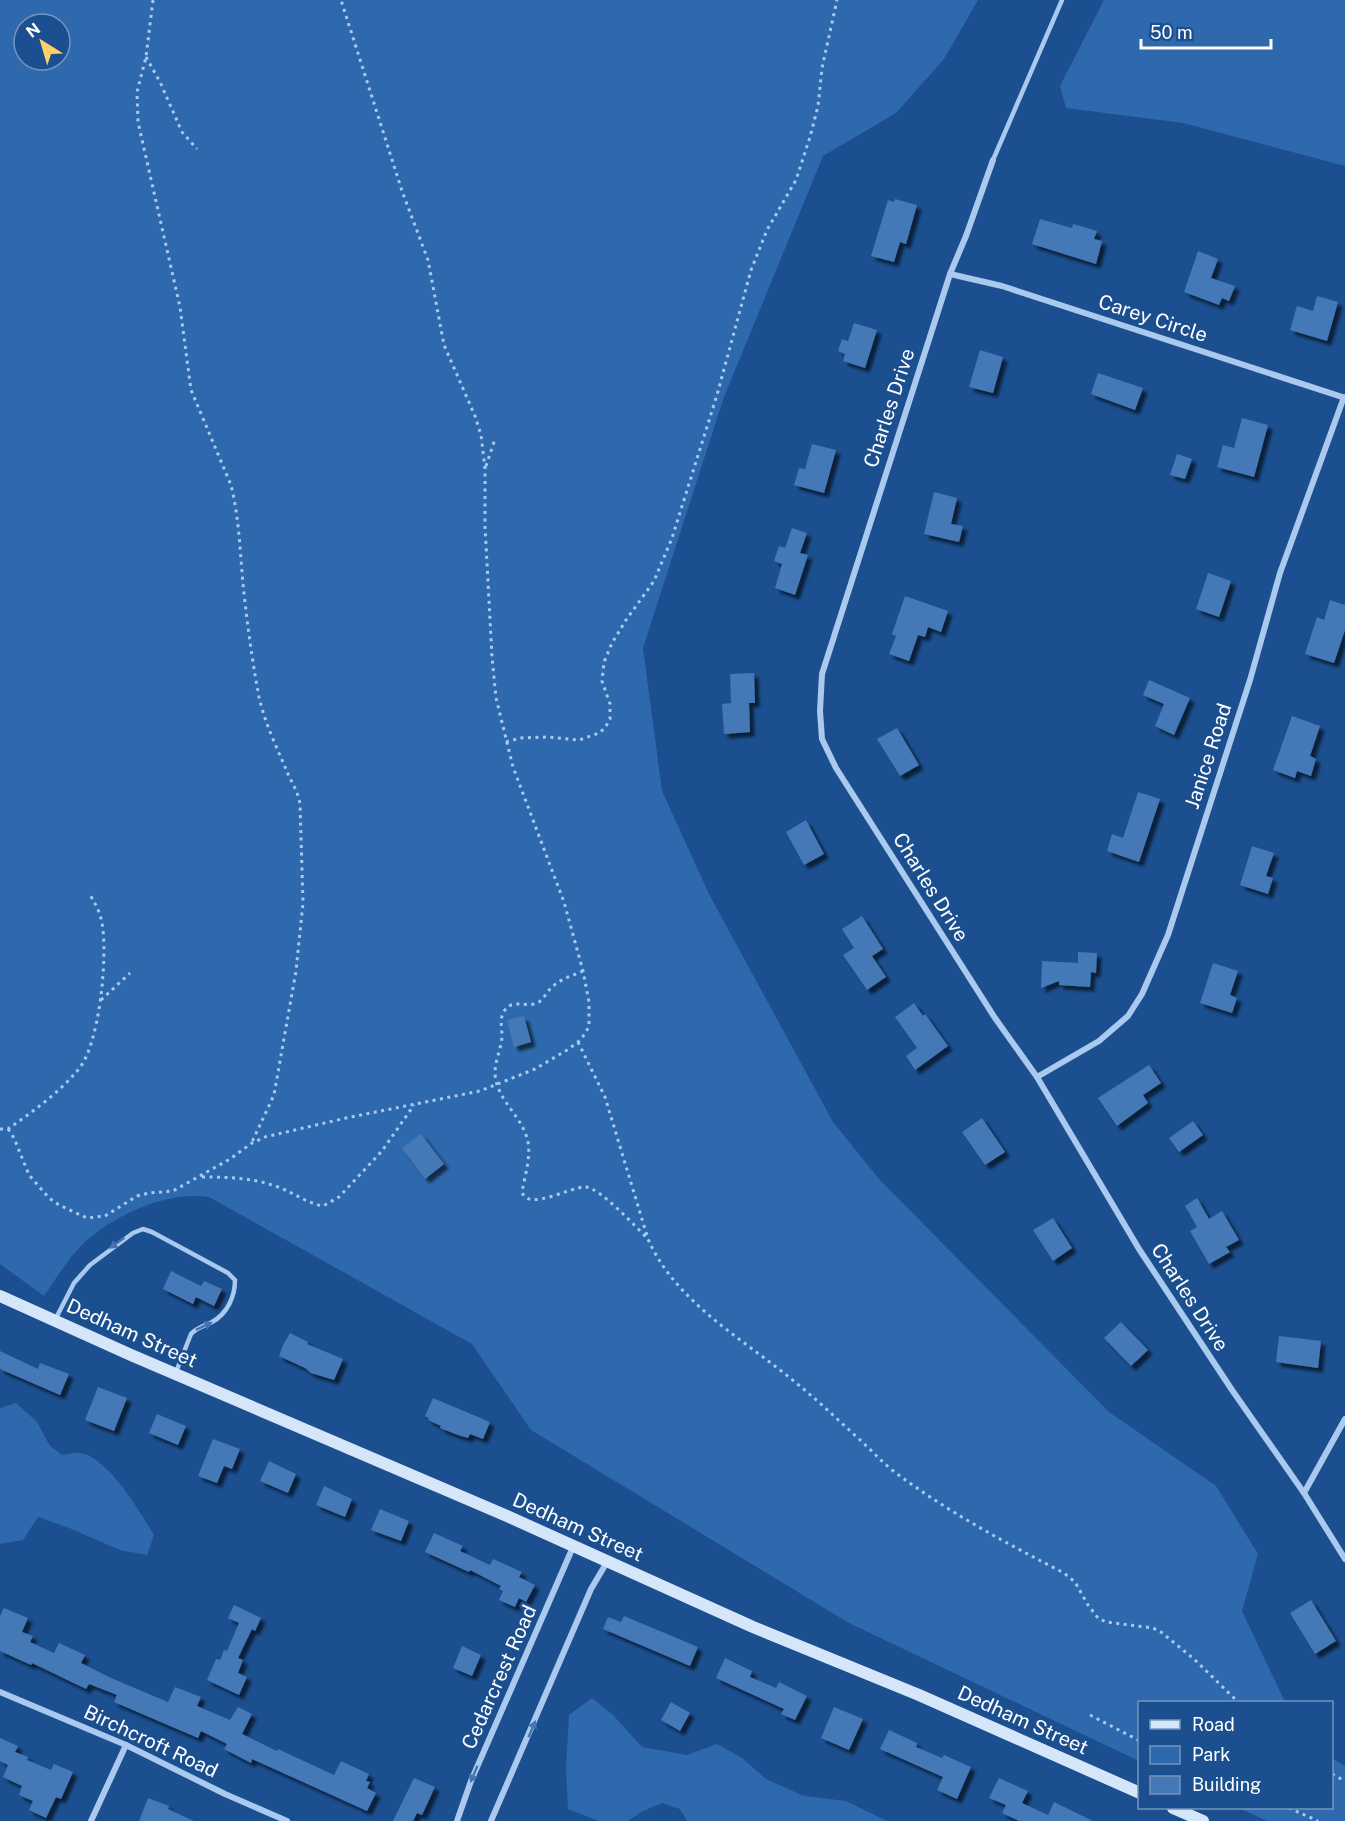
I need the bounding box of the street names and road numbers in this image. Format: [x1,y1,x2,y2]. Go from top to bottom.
street label: Carey Circle [1095,289,1211,347]
street label: Charles Drive [858,345,920,471]
street label: Janice Road [1180,700,1236,812]
street label: Charles Drive [888,828,974,946]
street label: Charles Drive [1146,1239,1234,1355]
street label: Dedham Street [63,1293,201,1373]
street label: Dedham Street [509,1487,647,1567]
street label: Cedarcrest Road [456,1601,542,1753]
street label: Dedham Street [954,1680,1092,1760]
street label: Birchcroft Road [80,1699,222,1783]

